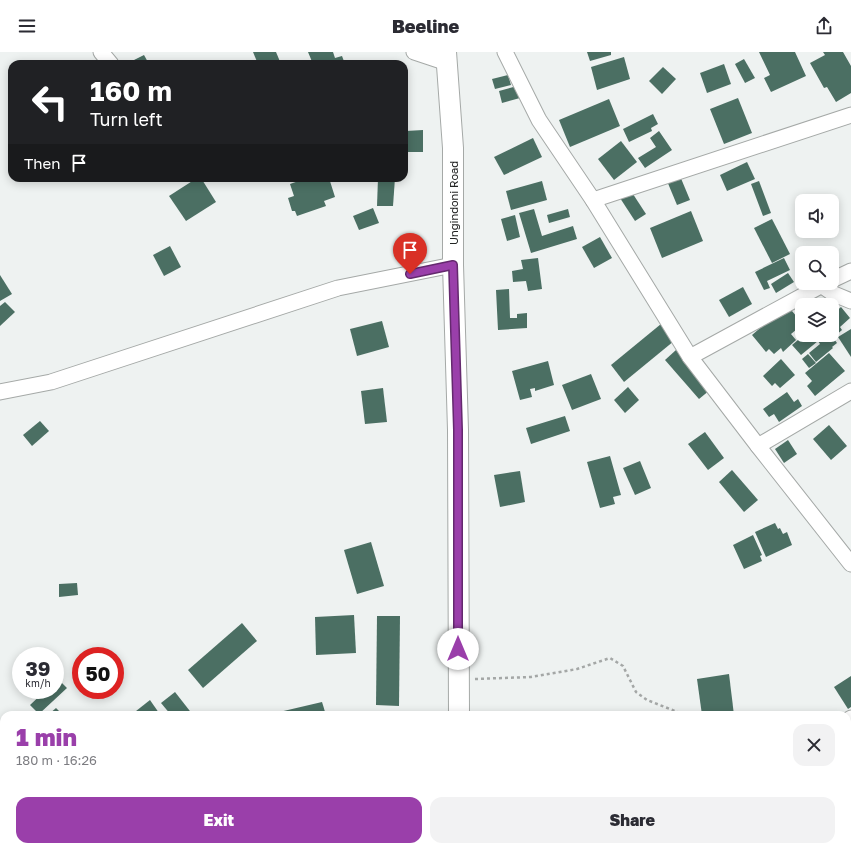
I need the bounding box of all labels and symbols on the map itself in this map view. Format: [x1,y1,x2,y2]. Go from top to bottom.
street label: Ungindoni Road [447,161,460,245]
pin [393,233,427,274]
position arrow [437,628,479,670]
speed limit sign: 50 [72,647,124,699]

